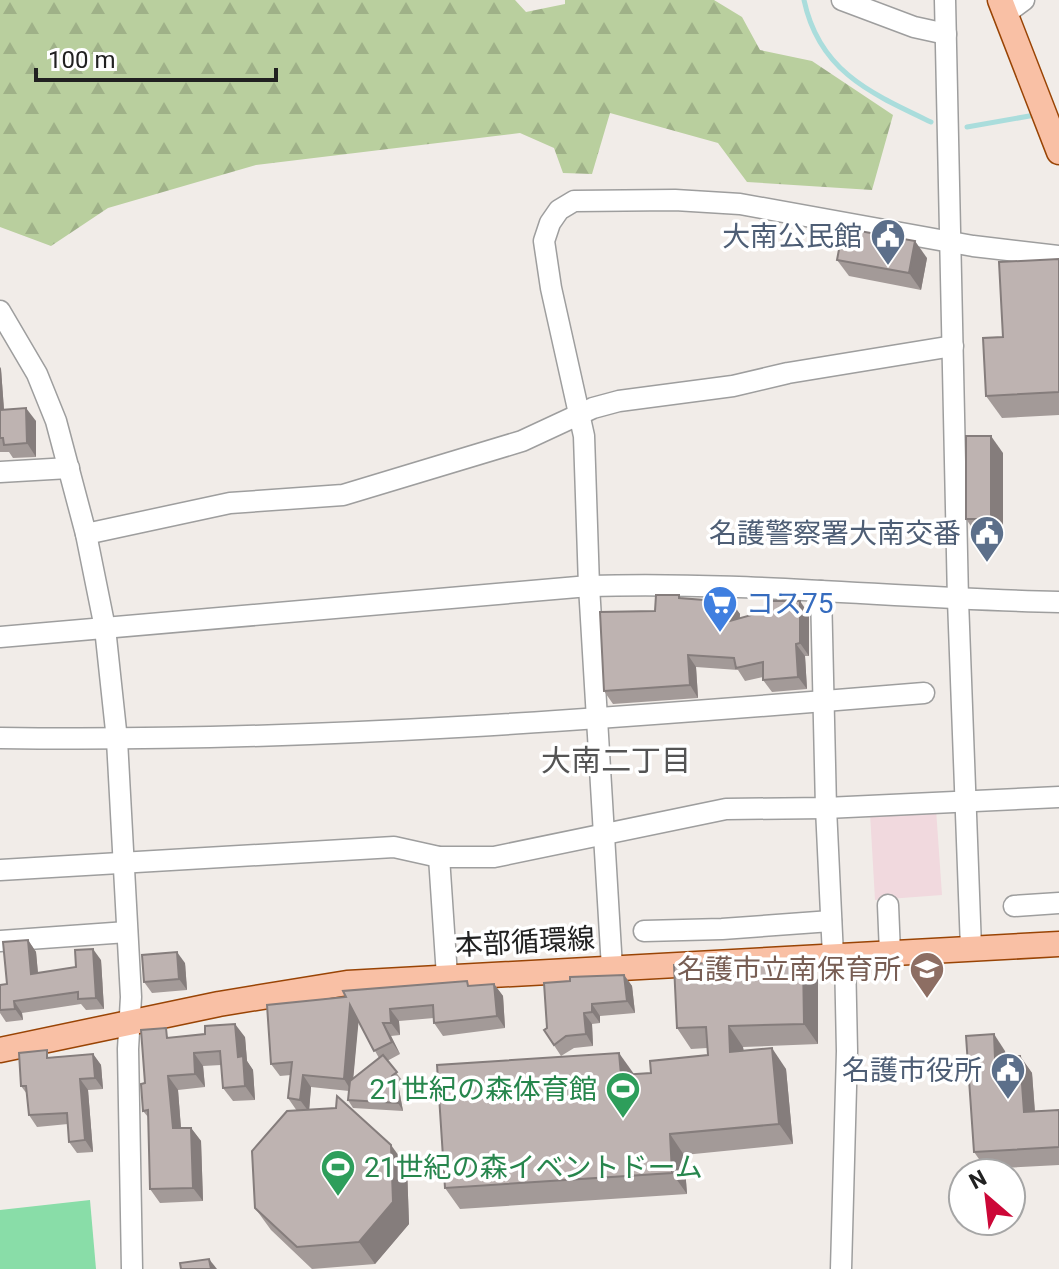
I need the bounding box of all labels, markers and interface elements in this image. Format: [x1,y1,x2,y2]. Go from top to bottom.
scale bar [36,32,276,82]
text: 100 m [48,46,115,74]
public building icon: 大南公民館 [869,217,907,267]
place label: 大南公民館 [722,220,862,253]
public building icon: 名護警察署大南交番 [968,514,1006,564]
place label: 名護警察署大南交番 [709,517,961,550]
supermarket icon: コス75 [701,584,739,634]
place label: コス75 [746,587,833,620]
district label: 大南二丁目 [541,743,691,778]
street label: 本部循環線 [454,922,596,962]
school or university icon: 名護市立南保育所 [908,950,946,1000]
place label: 名護市立南保育所 [677,953,901,986]
public building icon: 名護市役所 [989,1051,1027,1101]
place label: 名護市役所 [842,1054,982,1087]
sports icon: 21世紀の森体育館 [604,1070,642,1120]
place label: 21世紀の森体育館 [370,1073,597,1106]
sports icon: 21世紀の森イベントドーム [319,1148,357,1198]
place label: 21世紀の森イベントドーム [364,1151,703,1184]
north arrow [947,1157,1027,1237]
text: N [965,1165,991,1194]

